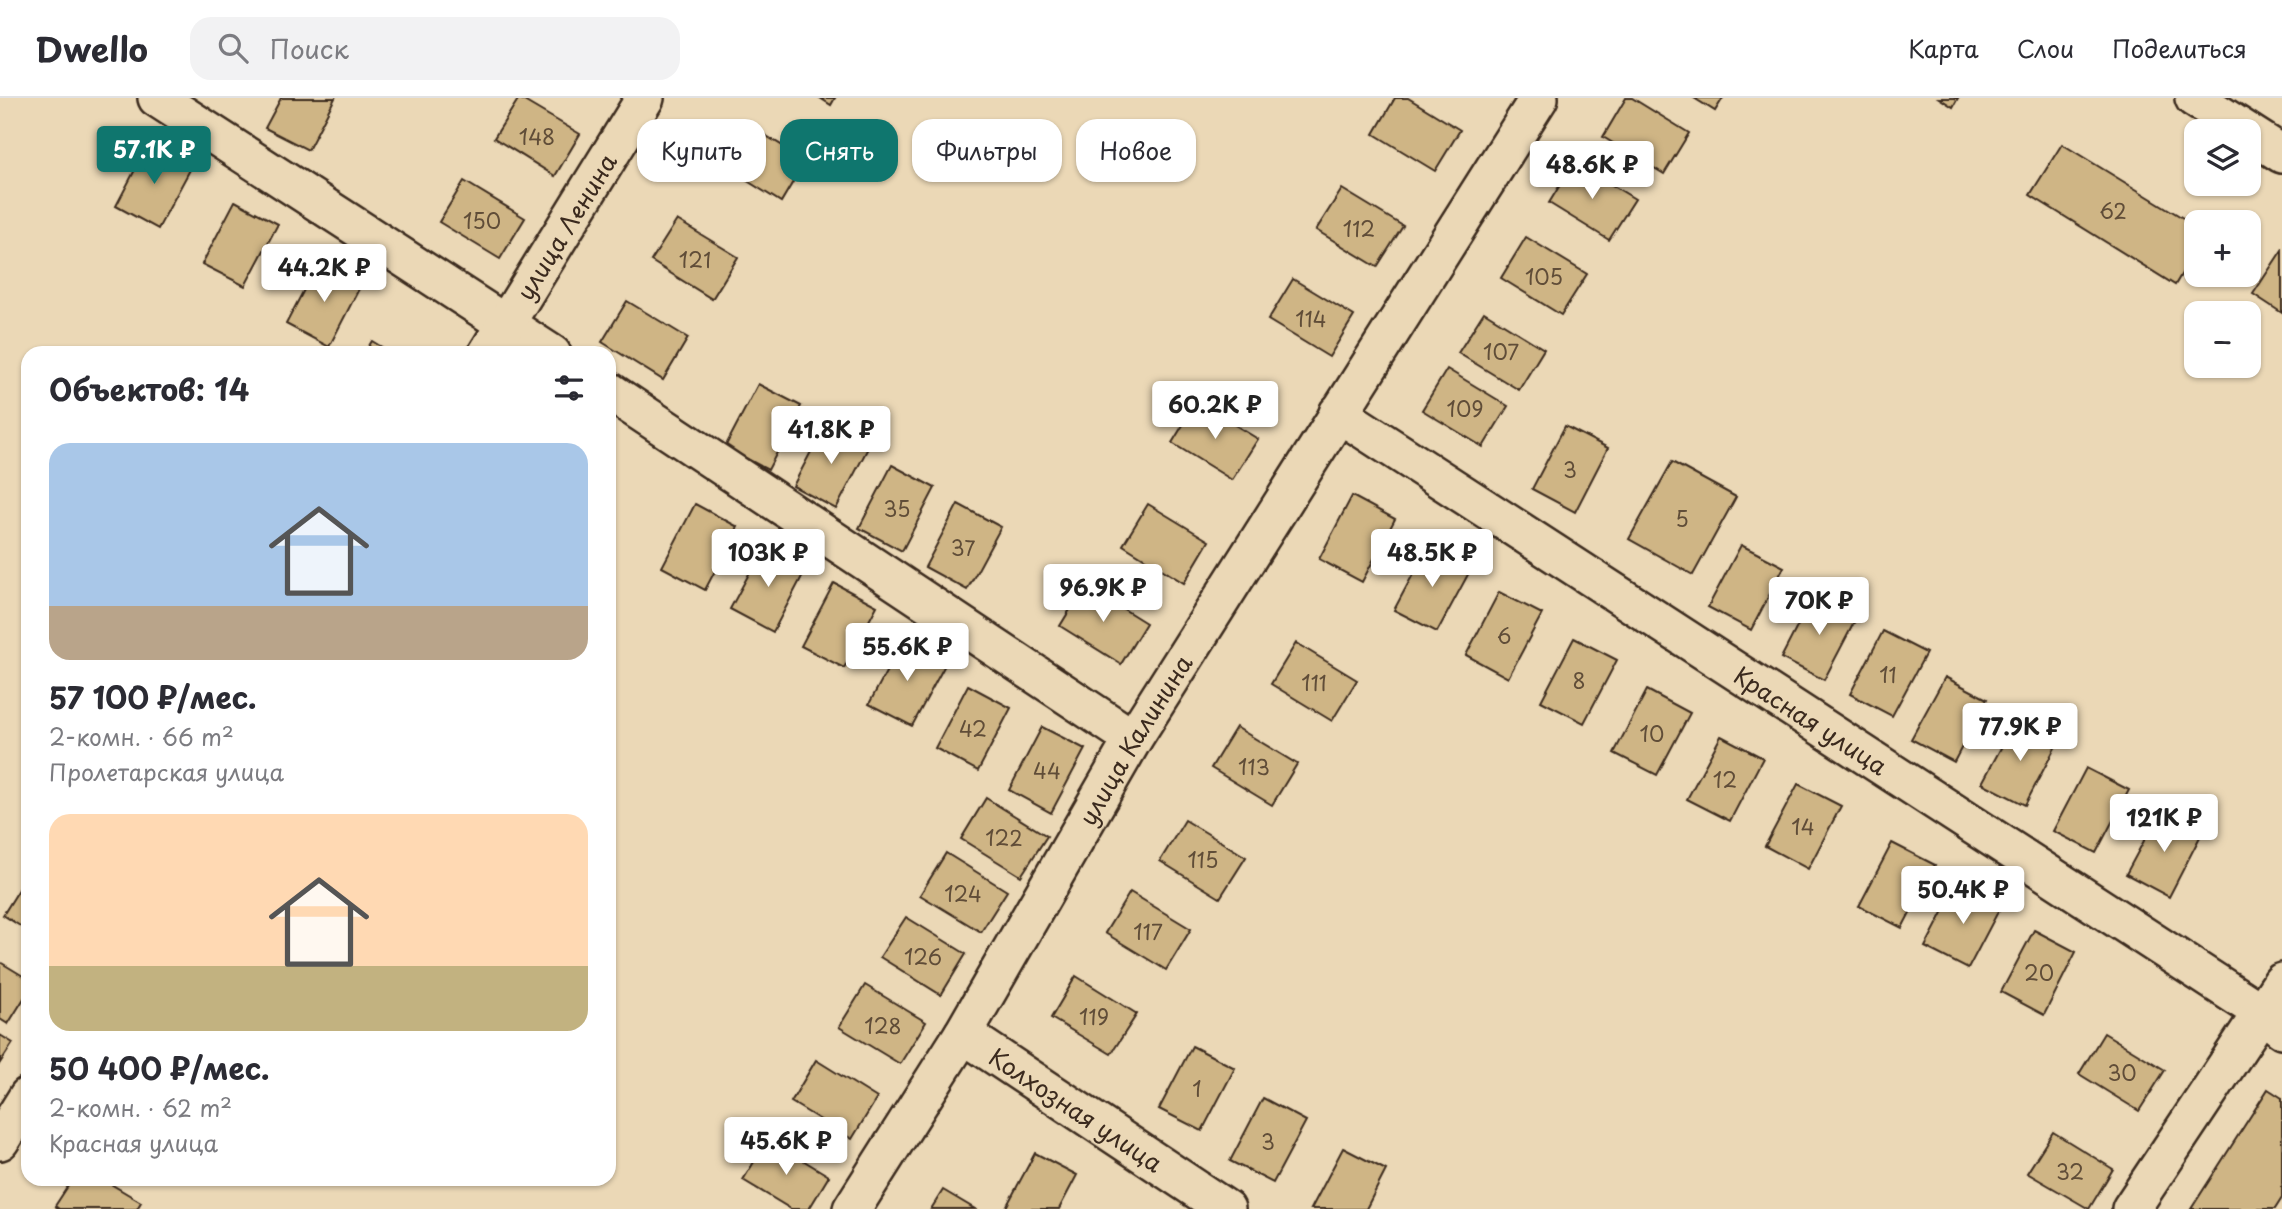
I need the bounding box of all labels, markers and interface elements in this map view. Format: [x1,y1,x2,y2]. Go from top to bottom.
search box [190,17,680,80]
text: Dwello [35,23,148,73]
icon: search [214,29,252,67]
text: Поиск [270,29,349,68]
text: Карта [1908,30,1979,66]
text: Слои [2017,30,2074,66]
text: Поделиться [2112,30,2247,66]
chip: Купить [637,119,766,182]
chip: Снять [780,119,898,182]
chip: Фильтры [912,119,1062,182]
chip: Новое [1076,119,1196,182]
map controls [2184,119,2261,378]
button: layers [2184,119,2261,196]
house number: 148 [519,120,555,152]
pin: 57.1K ₽ [89,126,219,186]
text: 57.1K ₽ [113,131,195,166]
pin: 48.6K ₽ [1527,141,1657,201]
street label: улица Ленина [507,146,625,307]
text: 48.6K ₽ [1546,146,1638,181]
house number: 62 [2099,194,2127,226]
house number: 150 [463,204,501,236]
button: + [2184,210,2261,287]
house number: 112 [1343,212,1375,244]
house number: 121 [679,243,711,275]
pin: 44.2K ₽ [259,244,389,304]
text: 44.2K ₽ [277,249,371,284]
house number: 105 [1525,260,1563,292]
button: − [2184,301,2261,378]
house number: 114 [1295,302,1327,334]
house number: 107 [1483,335,1519,367]
text: Объектов: 14 [49,366,249,411]
icon: filters [550,369,588,407]
pin: 60.2K ₽ [1150,382,1280,441]
text: 60.2K ₽ [1168,386,1262,421]
house number: 109 [1446,392,1484,424]
pin: 41.8K ₽ [766,406,896,466]
text: 41.8K ₽ [787,411,875,446]
house number: 3 [1563,453,1577,485]
icon: home [256,488,382,614]
house number: 35 [884,492,910,524]
house number: 5 [1675,502,1689,534]
pin: 103K ₽ [711,530,825,589]
pin: 48.5K ₽ [1367,530,1497,589]
house number: 37 [951,531,975,563]
text: 103K ₽ [728,534,808,569]
text: 48.5K ₽ [1387,534,1477,569]
pin: 96.9K ₽ [1038,564,1168,624]
text: 96.9K ₽ [1059,569,1147,604]
pin: 70K ₽ [1770,578,1868,637]
text: 70K ₽ [1785,582,1853,617]
house number: 6 [1497,619,1511,651]
pin: 55.6K ₽ [842,624,972,683]
text: 55.6K ₽ [862,628,952,663]
street label: улица Калинина [1069,647,1200,832]
street label: Красная улица [1727,657,1895,783]
house number: 11 [1879,658,1897,690]
house number: 8 [1572,664,1586,696]
house number: 111 [1301,666,1327,698]
text: 57 100 ₽/мес. [49,674,257,719]
pin: 77.9K ₽ [1955,704,2085,763]
text: 77.9K ₽ [1979,708,2061,743]
house number: 42 [959,712,987,744]
house number: 10 [1640,717,1664,749]
text: 2-комн. · 66 m² [49,719,234,754]
house number: 113 [1238,750,1270,782]
text: Пролетарская улица [49,754,284,789]
house number: 44 [1033,754,1061,786]
house number: 12 [1713,763,1737,795]
pin: 121K ₽ [2107,794,2221,854]
text: 121K ₽ [2126,799,2202,834]
house number: 14 [1791,810,1815,842]
house number: 122 [985,821,1023,853]
house number: 115 [1187,843,1219,875]
icon: home [256,859,382,985]
pin: 50.4K ₽ [1898,866,2028,926]
text: 50.4K ₽ [1917,871,2009,906]
house number: 124 [944,877,982,909]
house number: 117 [1133,915,1163,947]
house number: 126 [904,940,942,972]
house number: 20 [2024,956,2054,988]
house number: 119 [1079,1000,1109,1032]
house number: 128 [864,1009,902,1041]
street label: Колхозная улица [982,1038,1170,1180]
text: 50 400 ₽/мес. [49,1045,270,1090]
house number: 30 [2107,1056,2137,1088]
house number: 1 [1192,1072,1202,1104]
text: 2-комн. · 62 m² [49,1090,232,1125]
pin: 45.6K ₽ [721,1118,851,1177]
text: 45.6K ₽ [740,1122,832,1157]
text: Красная улица [49,1125,218,1160]
house number: 3 [1261,1125,1275,1157]
house number: 32 [2056,1155,2084,1187]

